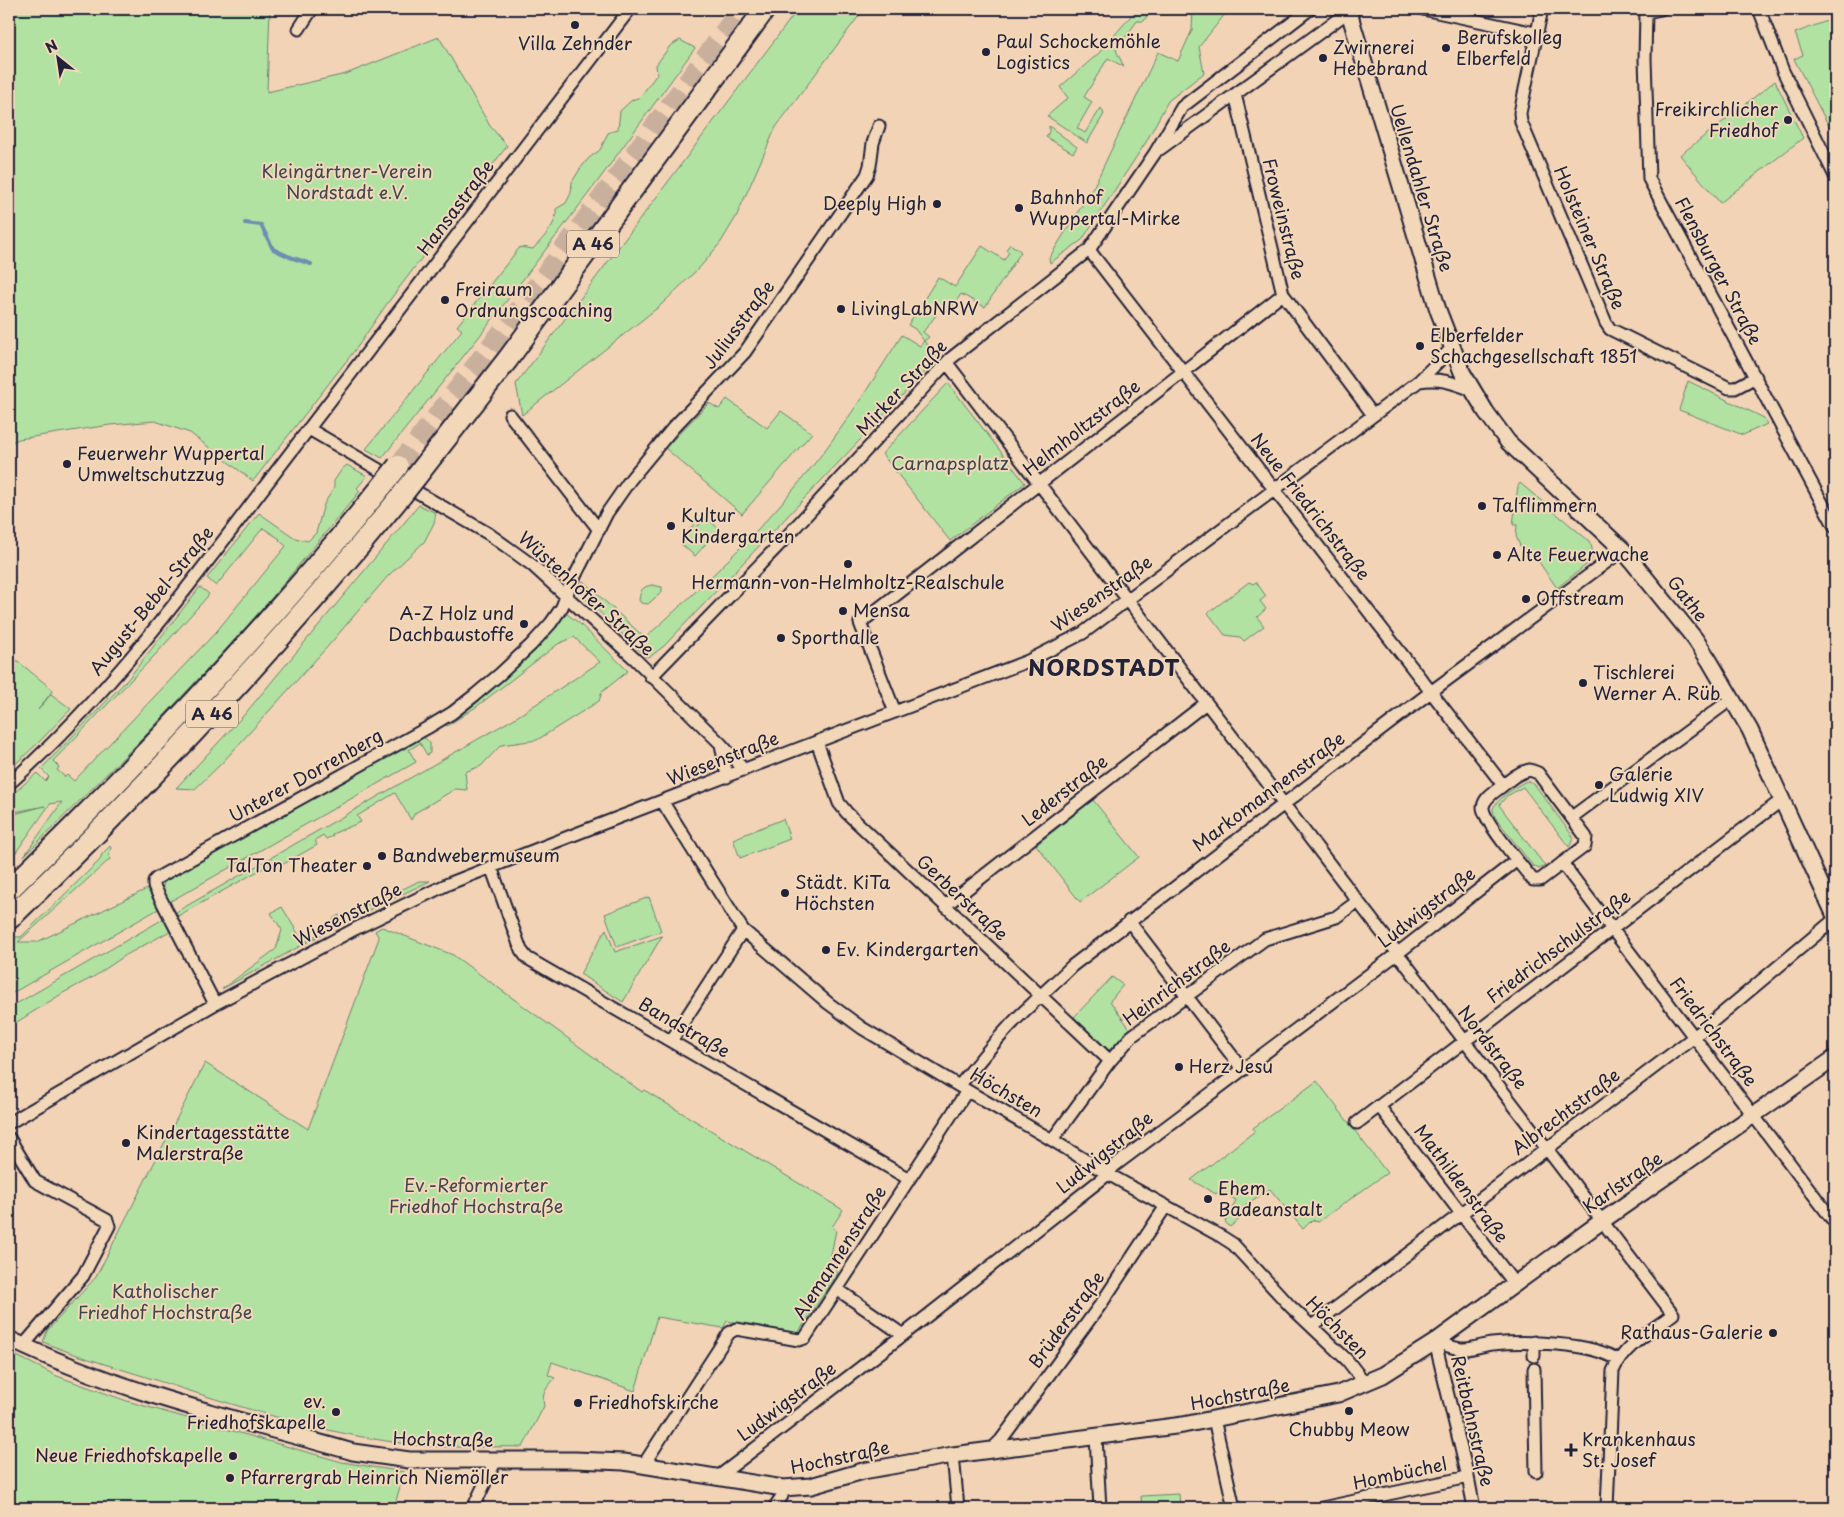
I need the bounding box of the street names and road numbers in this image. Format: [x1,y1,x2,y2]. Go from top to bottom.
street label: Uellendahler Straße [1384,100,1461,275]
street label: Hansastraße [410,154,500,261]
street label: Froweinstraße [1256,155,1313,282]
street label: Holsteiner Straße [1548,161,1633,313]
street label: Flensburger Straße [1669,192,1770,349]
road number: A 46 [567,230,619,258]
street label: Juliusstraße [695,274,780,374]
street label: Mirker Straße [849,333,953,441]
street label: Helmholtzstraße [1017,372,1146,481]
street label: Neue Friedrichstraße [1245,427,1377,585]
street label: August-Bebel-Straße [82,520,220,680]
street label: Wüstenhofer Straße [513,524,661,662]
street label: Wiesenstraße [1045,548,1157,638]
street label: Gathe [1661,569,1715,627]
road number: A 46 [186,701,238,728]
street label: Unterer Dorrenberg [224,721,387,828]
street label: Wiesenstraße [662,724,782,791]
street label: Markomannenstraße [1186,724,1350,857]
street label: Lederstraße [1015,748,1113,832]
street label: Gerberstraße [911,847,1015,946]
street label: Ludwigstraße [1371,860,1481,954]
street label: Wiesenstraße [289,875,406,953]
street label: Friedrichschulstraße [1480,882,1636,1009]
street label: Heinrichstraße [1116,932,1236,1031]
street label: Friedrichstraße [1664,971,1764,1092]
street label: Bandstraße [634,990,736,1064]
street label: Nordstraße [1452,999,1535,1095]
street label: Höchsten [965,1060,1048,1123]
street label: Albrechtstraße [1505,1061,1625,1161]
street label: Ludwigstraße [1050,1104,1158,1199]
street label: Mathildenstraße [1409,1118,1516,1248]
street label: Karlstraße [1577,1144,1668,1219]
street label: Alemannenstraße [785,1180,892,1325]
street label: Brüderstraße [1021,1265,1110,1373]
street label: Höchsten [1300,1289,1376,1365]
street label: Reitbahnstraße [1445,1352,1502,1489]
street label: Ludwigstraße [731,1355,841,1447]
street label: Hochstraße [1188,1371,1292,1416]
street label: Hochstraße [392,1424,494,1453]
street label: Hochstraße [788,1433,892,1480]
street label: Hombüchel [1350,1449,1449,1496]

